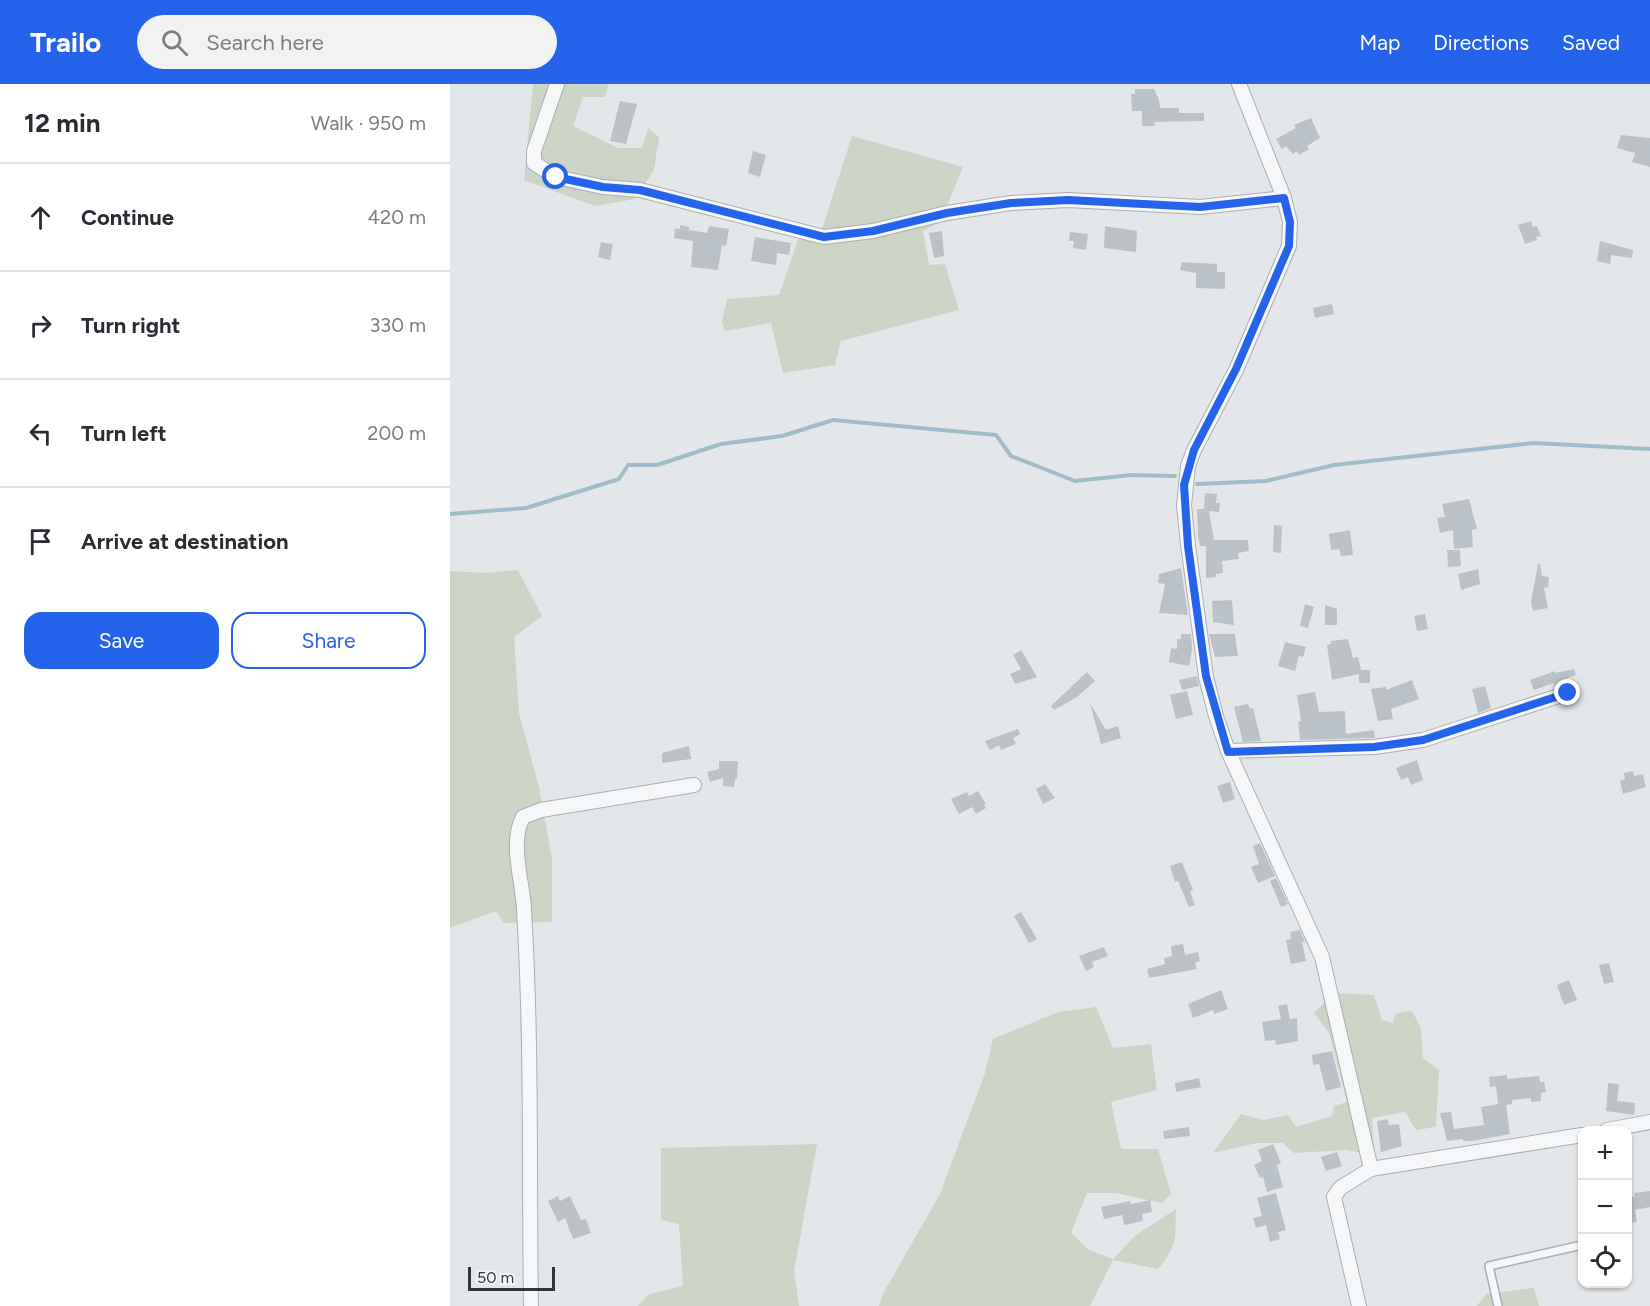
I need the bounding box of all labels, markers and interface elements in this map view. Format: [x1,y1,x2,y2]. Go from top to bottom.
search box [137,15,557,69]
text: Trailo [30,25,101,59]
icon: search [158,26,191,59]
text: Search here [206,29,324,56]
text: Map [1359,30,1400,55]
text: Directions [1433,30,1529,55]
text: Saved [1562,30,1620,55]
text: 12 min [24,107,100,139]
text: Walk · 950 m [311,111,426,135]
route start [542,163,568,189]
icon: ahead [24,201,57,234]
text: Continue [81,204,174,231]
text: 420 m [368,205,426,229]
icon: right [24,309,57,342]
text: Turn right [81,312,180,339]
text: 330 m [369,313,426,337]
icon: left [24,417,57,450]
text: Turn left [81,420,167,447]
text: 200 m [367,421,426,445]
icon: arrive [24,525,57,558]
text: Arrive at destination [81,528,289,555]
button: Save [24,612,219,669]
button: Share [231,612,426,669]
route end [1554,679,1580,705]
map controls [1578,1126,1632,1288]
button: + [1578,1126,1632,1180]
button: − [1578,1180,1632,1234]
button: locate [1578,1234,1632,1288]
scale bar [468,1264,555,1292]
text: 50 m [477,1268,514,1287]

